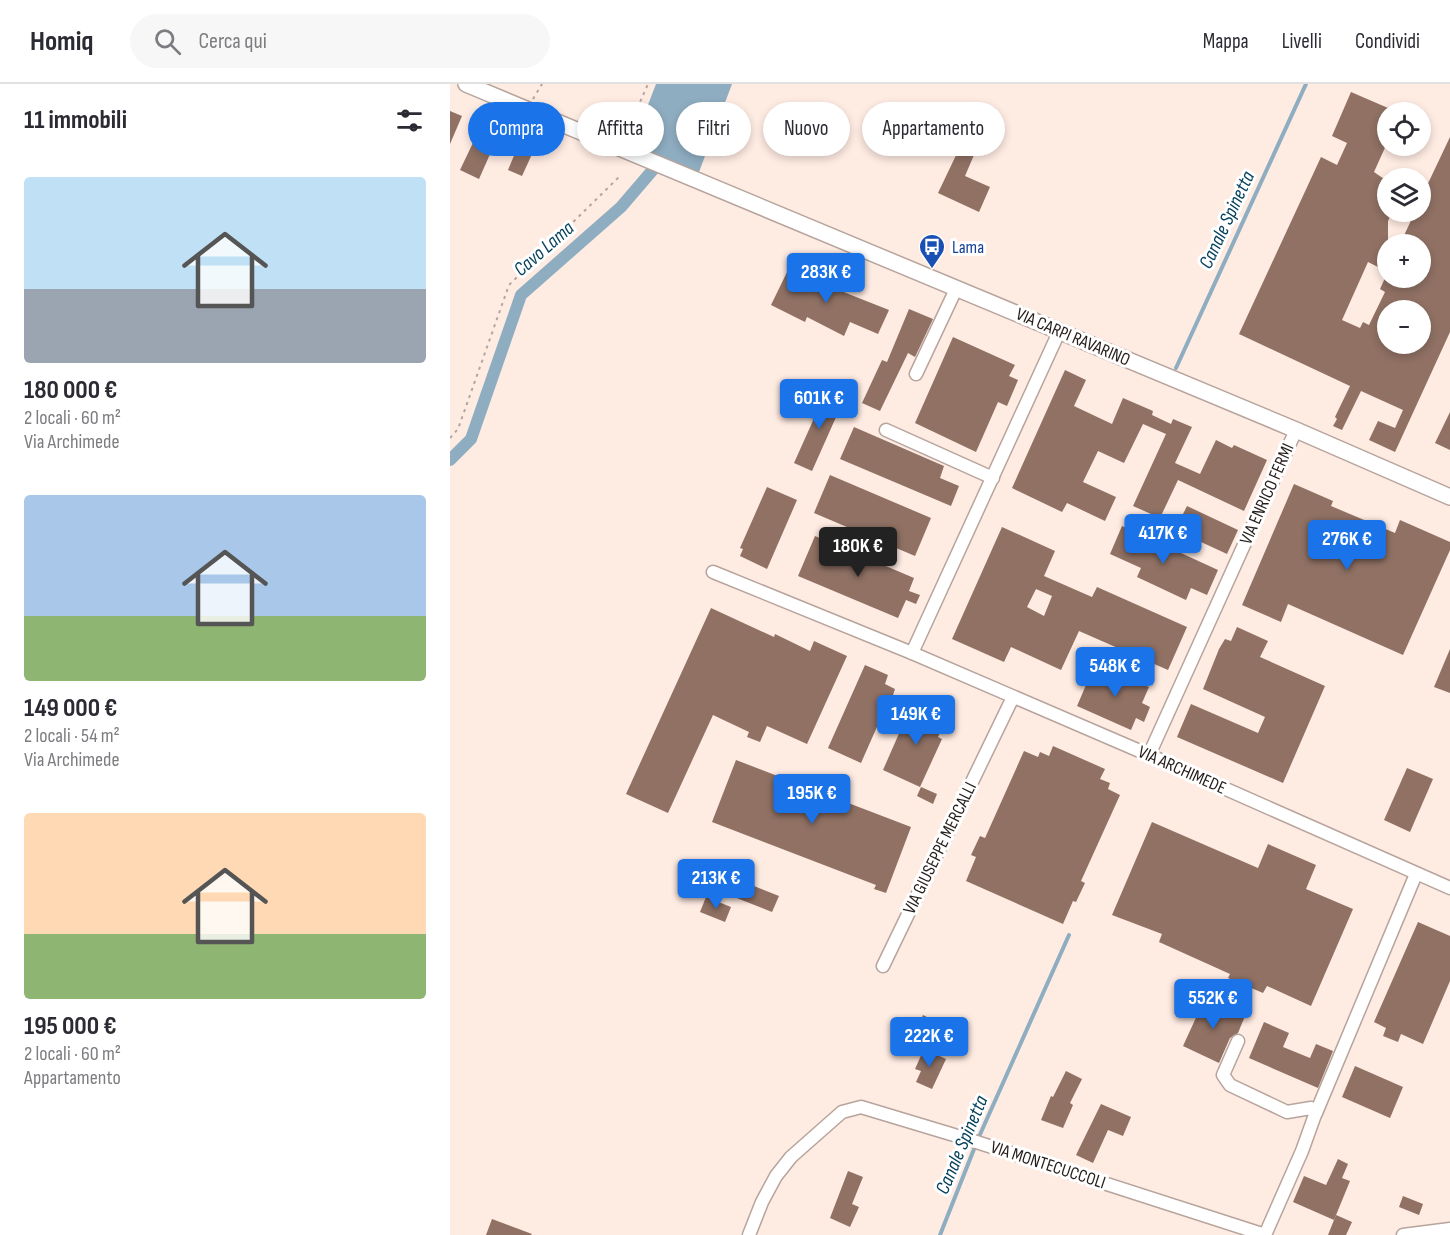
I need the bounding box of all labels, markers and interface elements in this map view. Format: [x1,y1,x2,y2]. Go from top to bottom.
search box [130,14,550,68]
text: Homiq [30,25,94,58]
icon: search [151,25,184,58]
text: Cerca qui [199,28,267,55]
text: Mappa [1203,29,1249,54]
text: Livelli [1282,29,1322,54]
text: Condividi [1355,29,1420,54]
chip: Compra [468,102,565,156]
chip: Affitta [577,102,664,156]
chip: Filtri [676,102,751,156]
chip: Nuovo [763,102,850,156]
chip: Appartamento [862,102,1005,156]
map controls [1377,102,1431,354]
button: locate [1377,102,1431,156]
icon: filters [393,104,426,137]
text: 11 immobili [24,105,127,136]
water label: Canale Spinetta [1194,167,1260,273]
button: layers [1377,168,1431,222]
icon: home [171,216,279,324]
water label: Cavo Lama [509,216,579,282]
bus stop icon: Lama [917,232,947,270]
button: + [1377,234,1431,288]
place label: Lama [952,237,984,258]
pin: 283K € [777,253,875,304]
text: 283K € [801,260,851,284]
button: − [1377,300,1431,354]
street label: VIA CARPI RAVARINO [1013,304,1133,370]
text: 180 000 € [24,375,117,406]
pin: 601K € [770,379,868,430]
text: 601K € [794,386,844,410]
text: 2 locali · 60 m² [24,406,121,430]
text: Via Archimede [24,430,120,454]
street label: VIA ENRICO FERMI [1235,440,1299,548]
pin: 417K € [1114,514,1212,565]
pin: 276K € [1298,520,1396,571]
text: 417K € [1138,521,1188,545]
pin: 180K € [809,527,907,578]
text: 276K € [1322,527,1372,551]
icon: home [171,534,279,642]
text: 180K € [833,534,883,558]
pin: 548K € [1066,647,1164,698]
text: 548K € [1090,654,1140,678]
text: 149 000 € [24,693,117,724]
pin: 149K € [867,695,965,746]
text: 149K € [891,702,941,726]
text: 2 locali · 54 m² [24,724,120,748]
street label: VIA ARCHIMEDE [1135,741,1229,799]
text: Via Archimede [24,748,120,772]
pin: 195K € [763,774,861,825]
street label: VIA GIUSEPPE MERCALLI [899,779,981,917]
text: 195K € [787,781,837,805]
icon: home [171,852,279,960]
pin: 213K € [667,859,765,910]
text: 213K € [692,866,740,890]
pin: 552K € [1164,979,1262,1030]
text: 552K € [1188,986,1238,1010]
text: 195 000 € [24,1011,116,1042]
pin: 222K € [880,1017,978,1068]
text: 222K € [904,1024,954,1048]
text: 2 locali · 60 m² [24,1042,121,1066]
text: Appartamento [24,1066,121,1090]
water label: Canale Spinetta [930,1092,994,1198]
street label: VIA MONTECUCCOLI [988,1137,1108,1193]

